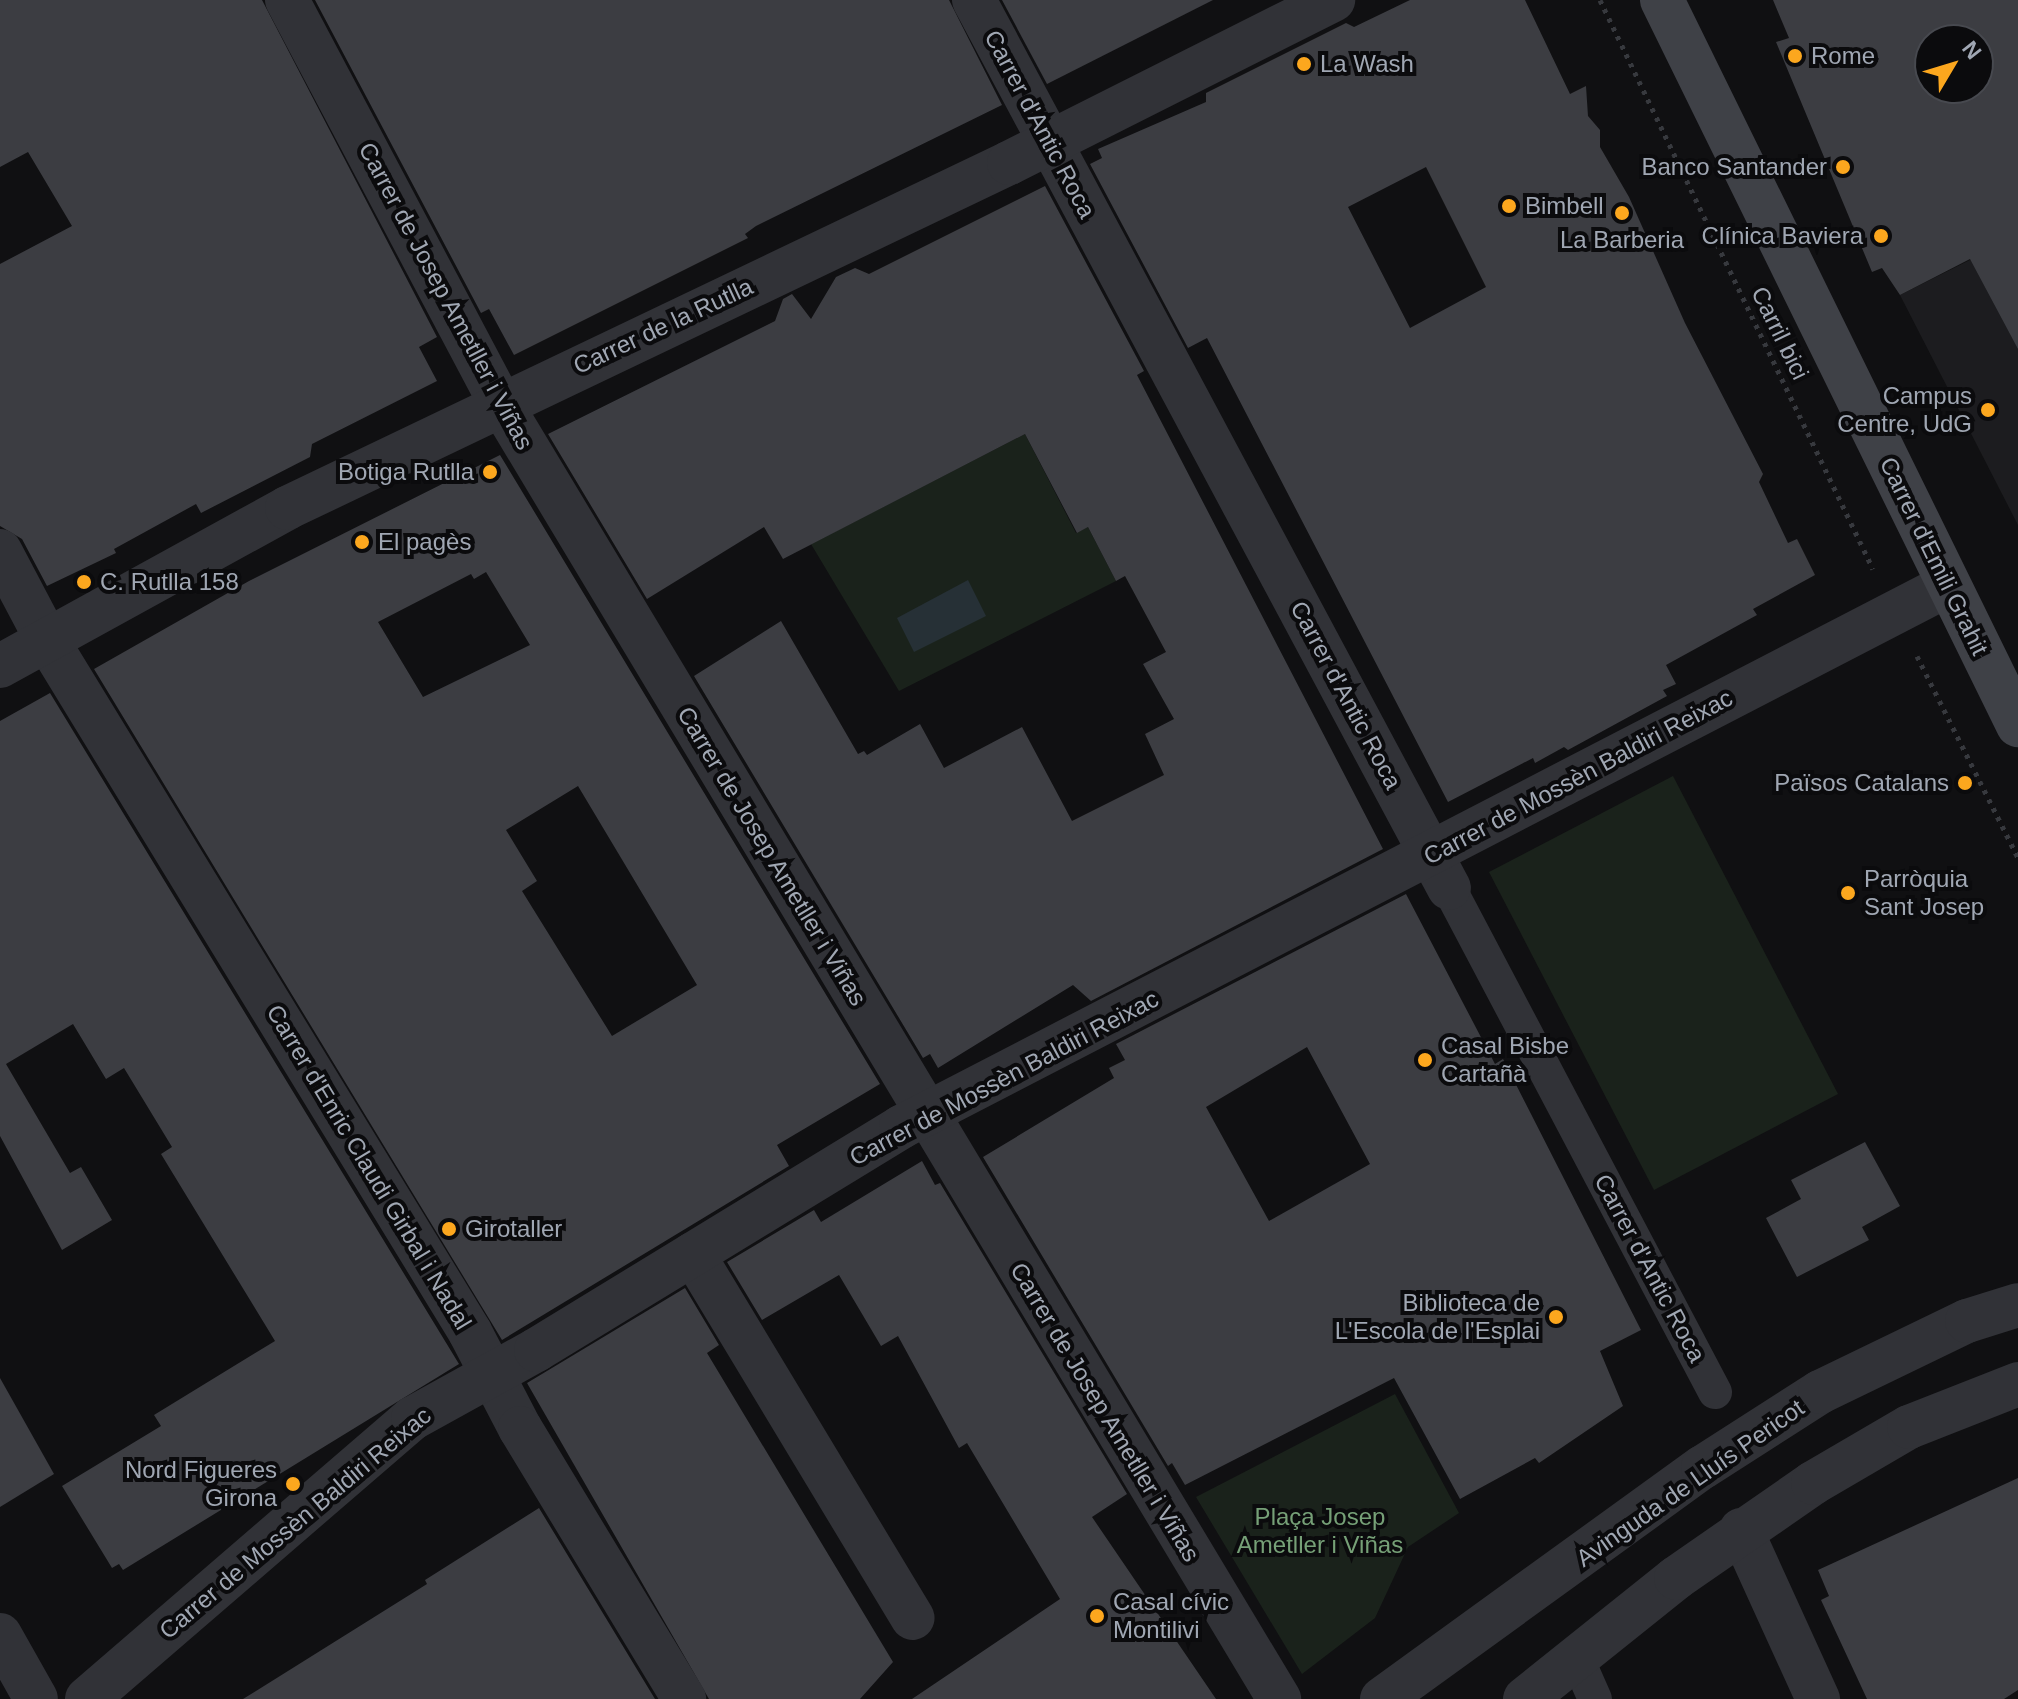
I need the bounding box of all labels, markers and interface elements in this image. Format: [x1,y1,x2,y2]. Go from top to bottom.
north arrow [1914,24,1994,104]
street label: Carrer d'Antic Roca [978,25,1102,223]
text: N [1957,36,1986,64]
place label: Rome [1811,42,1875,70]
marker: Rome [1786,47,1804,65]
place label: La Wash [1320,50,1414,78]
marker: La Wash [1295,55,1313,73]
street label: Carrer de Josep Ametller i Viñas [352,137,540,455]
place label: Banco Santander [1642,153,1827,181]
marker: Banco Santander [1834,158,1852,176]
place label: Bimbell [1525,192,1604,220]
marker: Bimbell [1500,197,1518,215]
marker: La Barberia [1613,204,1631,222]
place label: Clínica Baviera [1702,222,1863,250]
marker: Clínica Baviera [1870,225,1892,247]
place label: La Barberia [1560,226,1684,254]
street label: Carrer de la Rutlla [569,272,757,380]
street label: Carril bici [1745,282,1815,384]
place label: Campus Centre, UdG [1837,382,1972,438]
marker: Campus Centre, UdG [1979,401,1997,419]
street label: Carrer d'Emili Grahit [1874,452,1994,660]
place label: Botiga Rutlla [338,458,474,486]
marker: Botiga Rutlla [481,463,499,481]
place label: El pagès [378,528,471,556]
marker: El pagès [353,533,371,551]
place label: C. Rutlla 158 [100,568,239,596]
marker: C. Rutlla 158 [75,573,93,591]
street label: Carrer d'Antic Roca [1284,596,1408,794]
street label: Carrer de Mossèn Baldiri Reixac [1419,683,1737,871]
street label: Carrer de Josep Ametller i Viñas [671,701,873,1011]
place label: Països Catalans [1774,769,1949,797]
marker: Països Catalans [1956,774,1974,792]
place label: Parròquia Sant Josep [1864,865,1984,921]
marker: Parròquia Sant Josep [1839,884,1857,902]
street label: Carrer de Mossèn Baldiri Reixac [845,984,1163,1172]
street label: Carrer d'Enric Claudi Girbal i Nadal [260,999,478,1335]
place label: Casal Bisbe Cartañà [1441,1032,1569,1088]
marker: Casal Bisbe Cartañà [1416,1051,1434,1069]
street label: Carrer d'Antic Roca [1588,1169,1712,1367]
place label: Girotaller [465,1215,562,1243]
marker: Girotaller [440,1220,458,1238]
street label: Carrer de Josep Ametller i Viñas [1004,1257,1206,1567]
place label: Biblioteca de L'Escola de l'Esplai [1335,1289,1540,1345]
marker: Biblioteca de L'Escola de l'Esplai [1547,1308,1565,1326]
street label: Avinguda de Lluís Pericot [1570,1393,1810,1573]
street label: Carrer de Mossèn Baldiri Reixac [153,1401,437,1645]
place label: Nord Figueres Girona [125,1456,277,1512]
marker: Nord Figueres Girona [284,1475,302,1493]
park label: Plaça Josep Ametller i Viñas [1237,1503,1403,1559]
place label: Casal cívic Montilivi [1113,1588,1229,1644]
marker: Casal cívic Montilivi [1088,1607,1106,1625]

